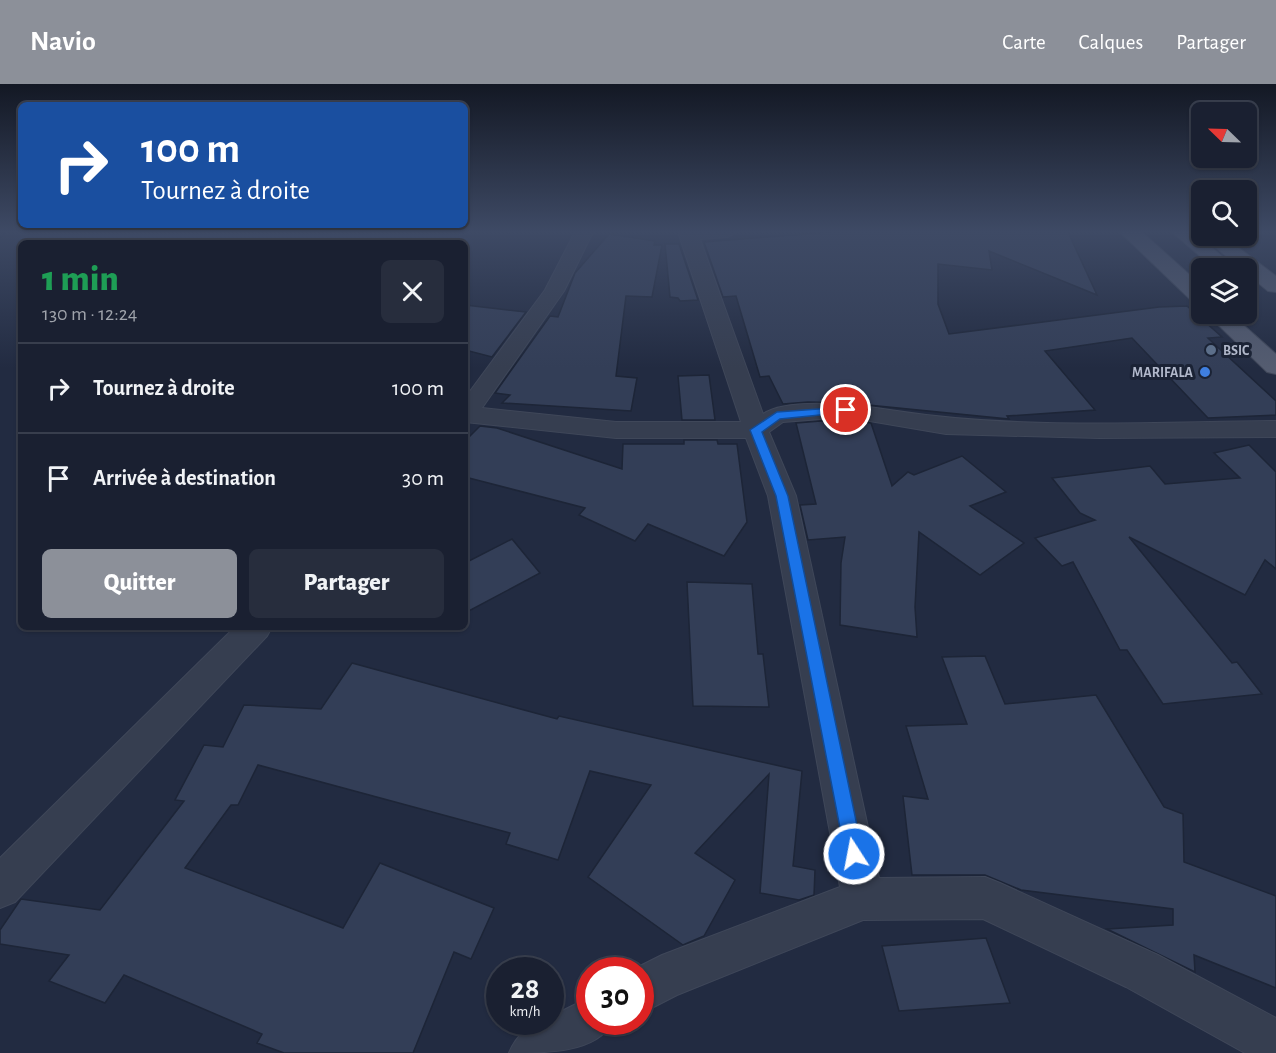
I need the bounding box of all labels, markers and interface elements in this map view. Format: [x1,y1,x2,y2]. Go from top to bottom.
text: Navio [30,28,96,56]
text: Carte [1002,32,1046,53]
text: Calques [1079,32,1143,53]
text: Partager [1176,32,1246,53]
north arrow [1191,102,1257,168]
map controls [1191,102,1257,324]
icon: right [42,126,120,204]
text: 100 m [141,128,240,170]
text: Tournez à droite [141,177,310,204]
button: search [1191,180,1257,246]
button: layers [1191,258,1257,324]
button: close [381,260,444,323]
text: 1 min [42,261,119,297]
text: 130 m · 12:24 [42,304,137,324]
marker: BSIC [1204,343,1218,357]
place label: BSIC [1223,344,1250,358]
marker: MARIFALA [1198,365,1212,379]
place label: MARIFALA [1132,366,1194,380]
icon: right [42,372,75,405]
text: Tournez à droite [93,377,235,399]
text: 100 m [392,377,444,399]
pin [820,384,871,435]
icon: arrive [829,393,862,426]
icon: arrive [42,462,75,495]
text: Arrivée à destination [93,467,276,489]
text: 30 m [402,467,444,489]
button: Quitter [42,549,237,618]
button: Partager [249,549,444,618]
position arrow [822,822,886,886]
speed limit sign: 30 [576,957,654,1035]
text: 28 [511,974,539,1004]
text: km/h [510,1004,540,1019]

